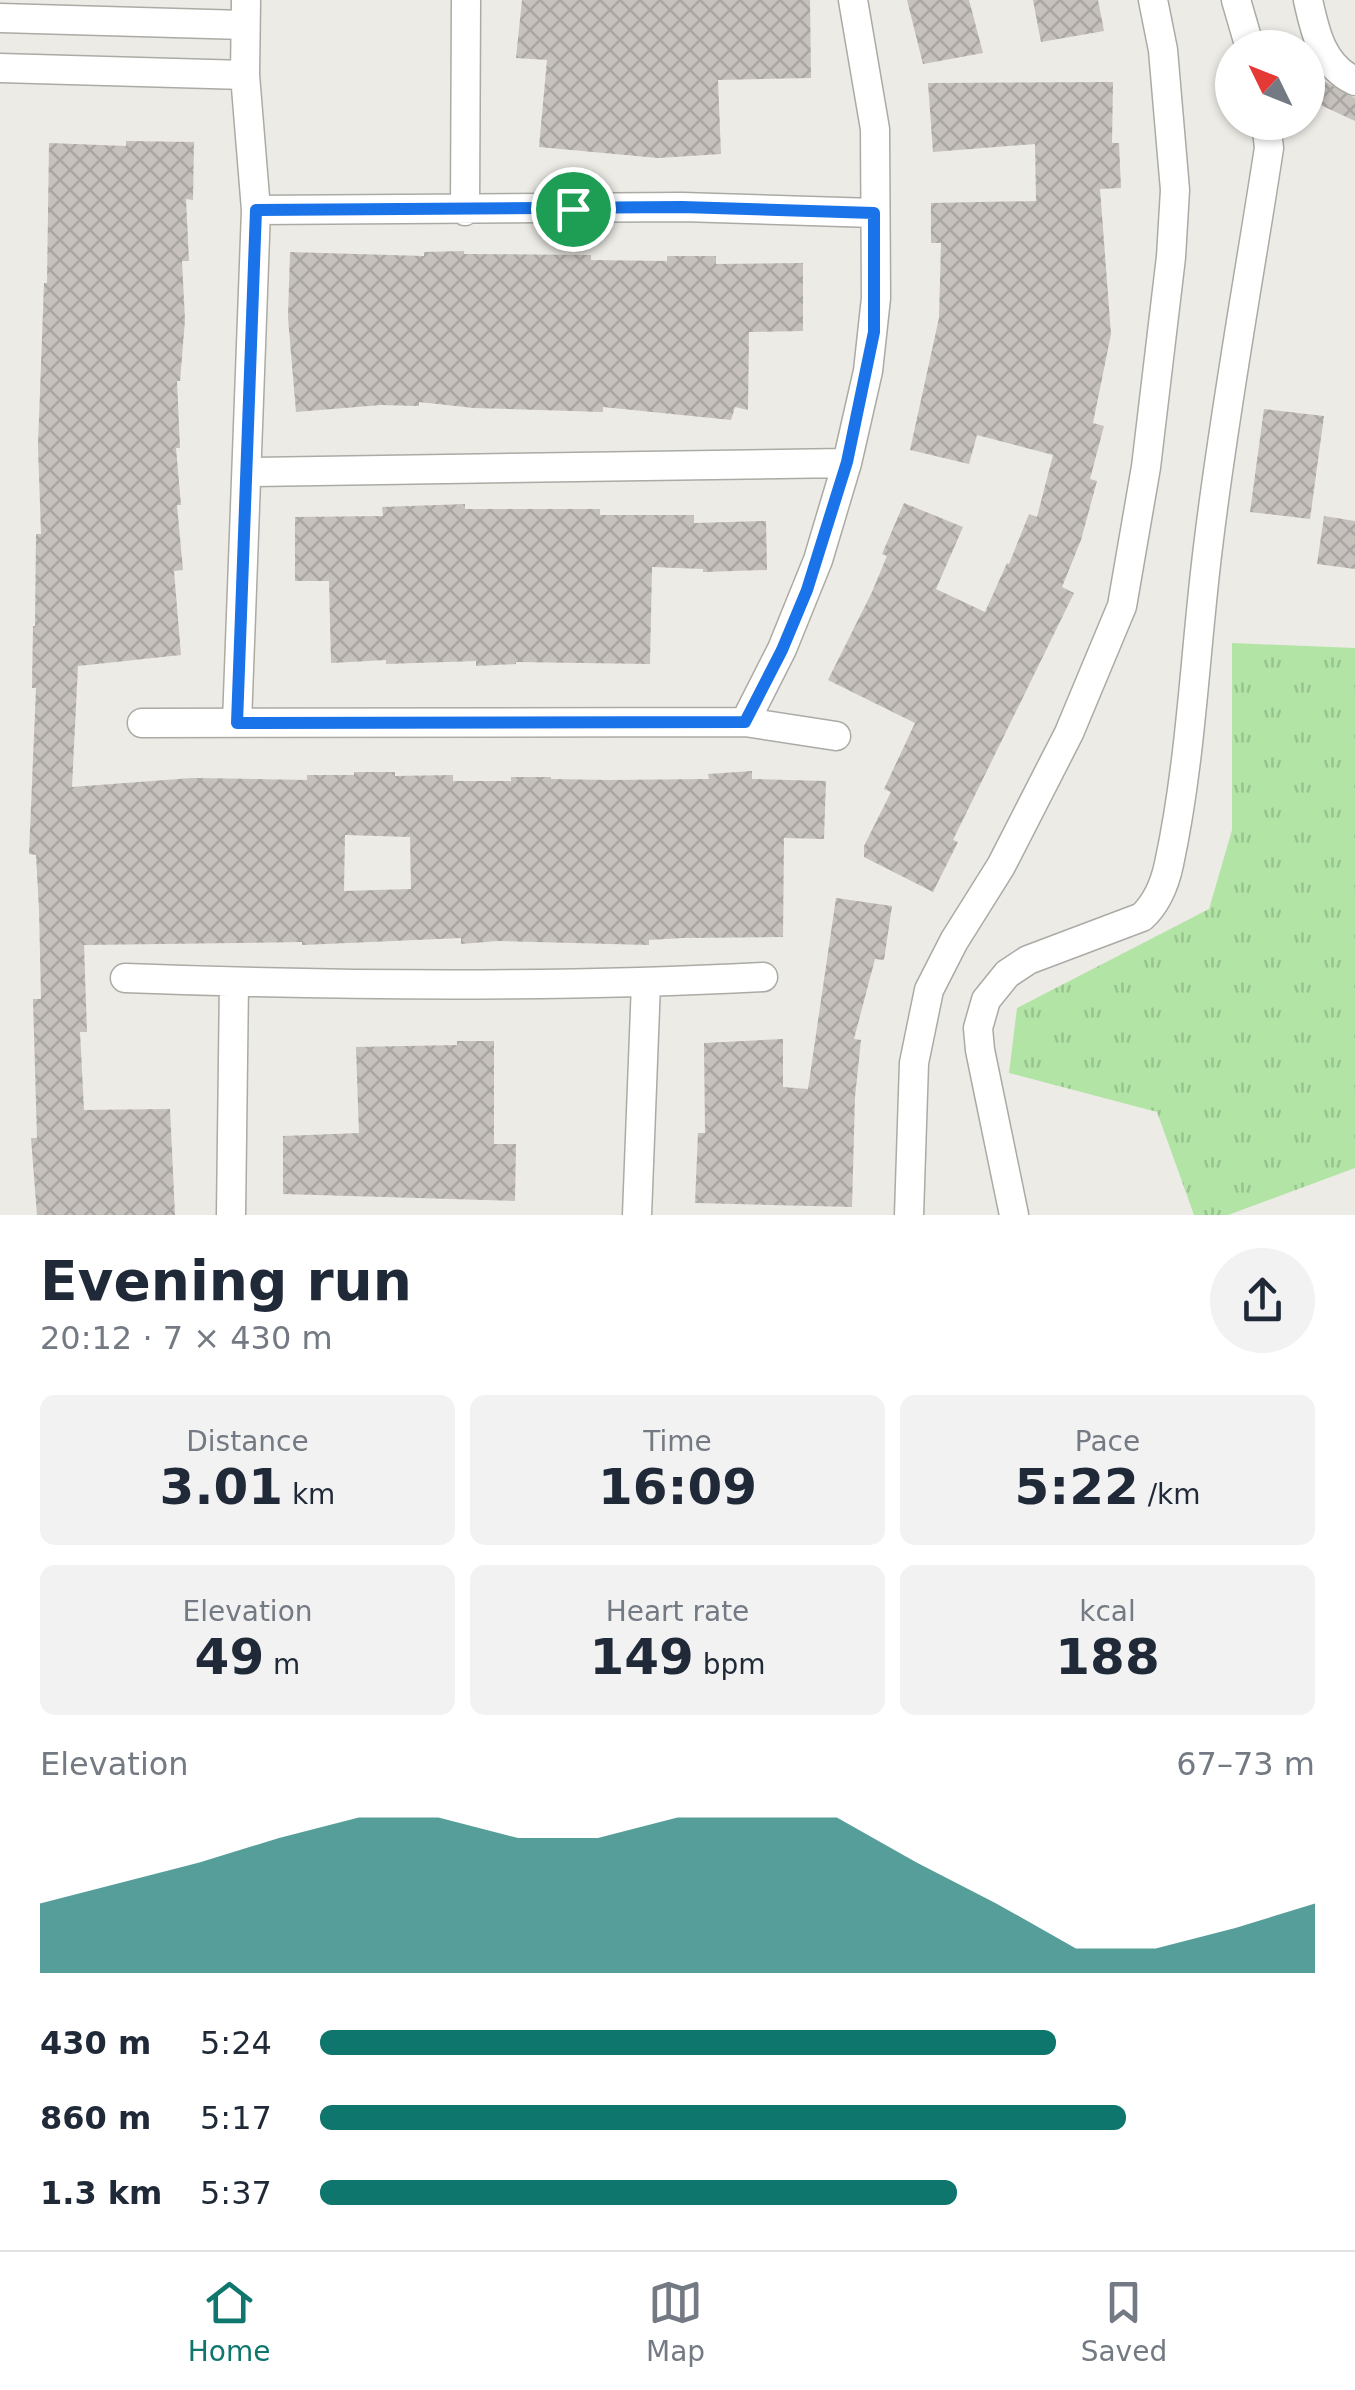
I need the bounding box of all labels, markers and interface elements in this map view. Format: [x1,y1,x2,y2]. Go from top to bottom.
north arrow [1215,30,1325,140]
map controls [1215,30,1325,140]
pin [531,167,616,252]
icon: arrive [546,182,601,237]
button: share [1210,1248,1315,1353]
text: Evening run [40,1249,412,1313]
text: 20:12 · 7 × 430 m [40,1319,333,1357]
text: Distance [186,1425,309,1458]
text: Time [643,1425,712,1458]
text: Pace [1075,1425,1140,1458]
text: 3.01 [160,1458,283,1516]
text: 16:09 [598,1458,757,1516]
text: 5:22 [1014,1458,1139,1516]
text: km [283,1478,335,1511]
text: /km [1139,1478,1201,1511]
text: Elevation [182,1595,313,1628]
text: Heart rate [606,1595,749,1628]
text: kcal [1079,1595,1136,1628]
text: 49 [195,1628,264,1686]
text: 149 [589,1628,694,1686]
text: 188 [1055,1628,1160,1686]
text: m [264,1648,300,1681]
text: bpm [694,1648,766,1681]
text: Elevation [40,1745,189,1783]
text: 67–73 m [1176,1745,1315,1783]
text: 430 m [40,2024,151,2062]
text: 5:24 [200,2024,272,2062]
text: 860 m [40,2099,151,2137]
text: 5:17 [200,2099,272,2137]
text: 1.3 km [40,2174,162,2212]
text: 5:37 [200,2174,272,2212]
tab: Home [188,2275,270,2368]
tab: Map [646,2275,705,2368]
tab: Saved [1081,2275,1167,2368]

